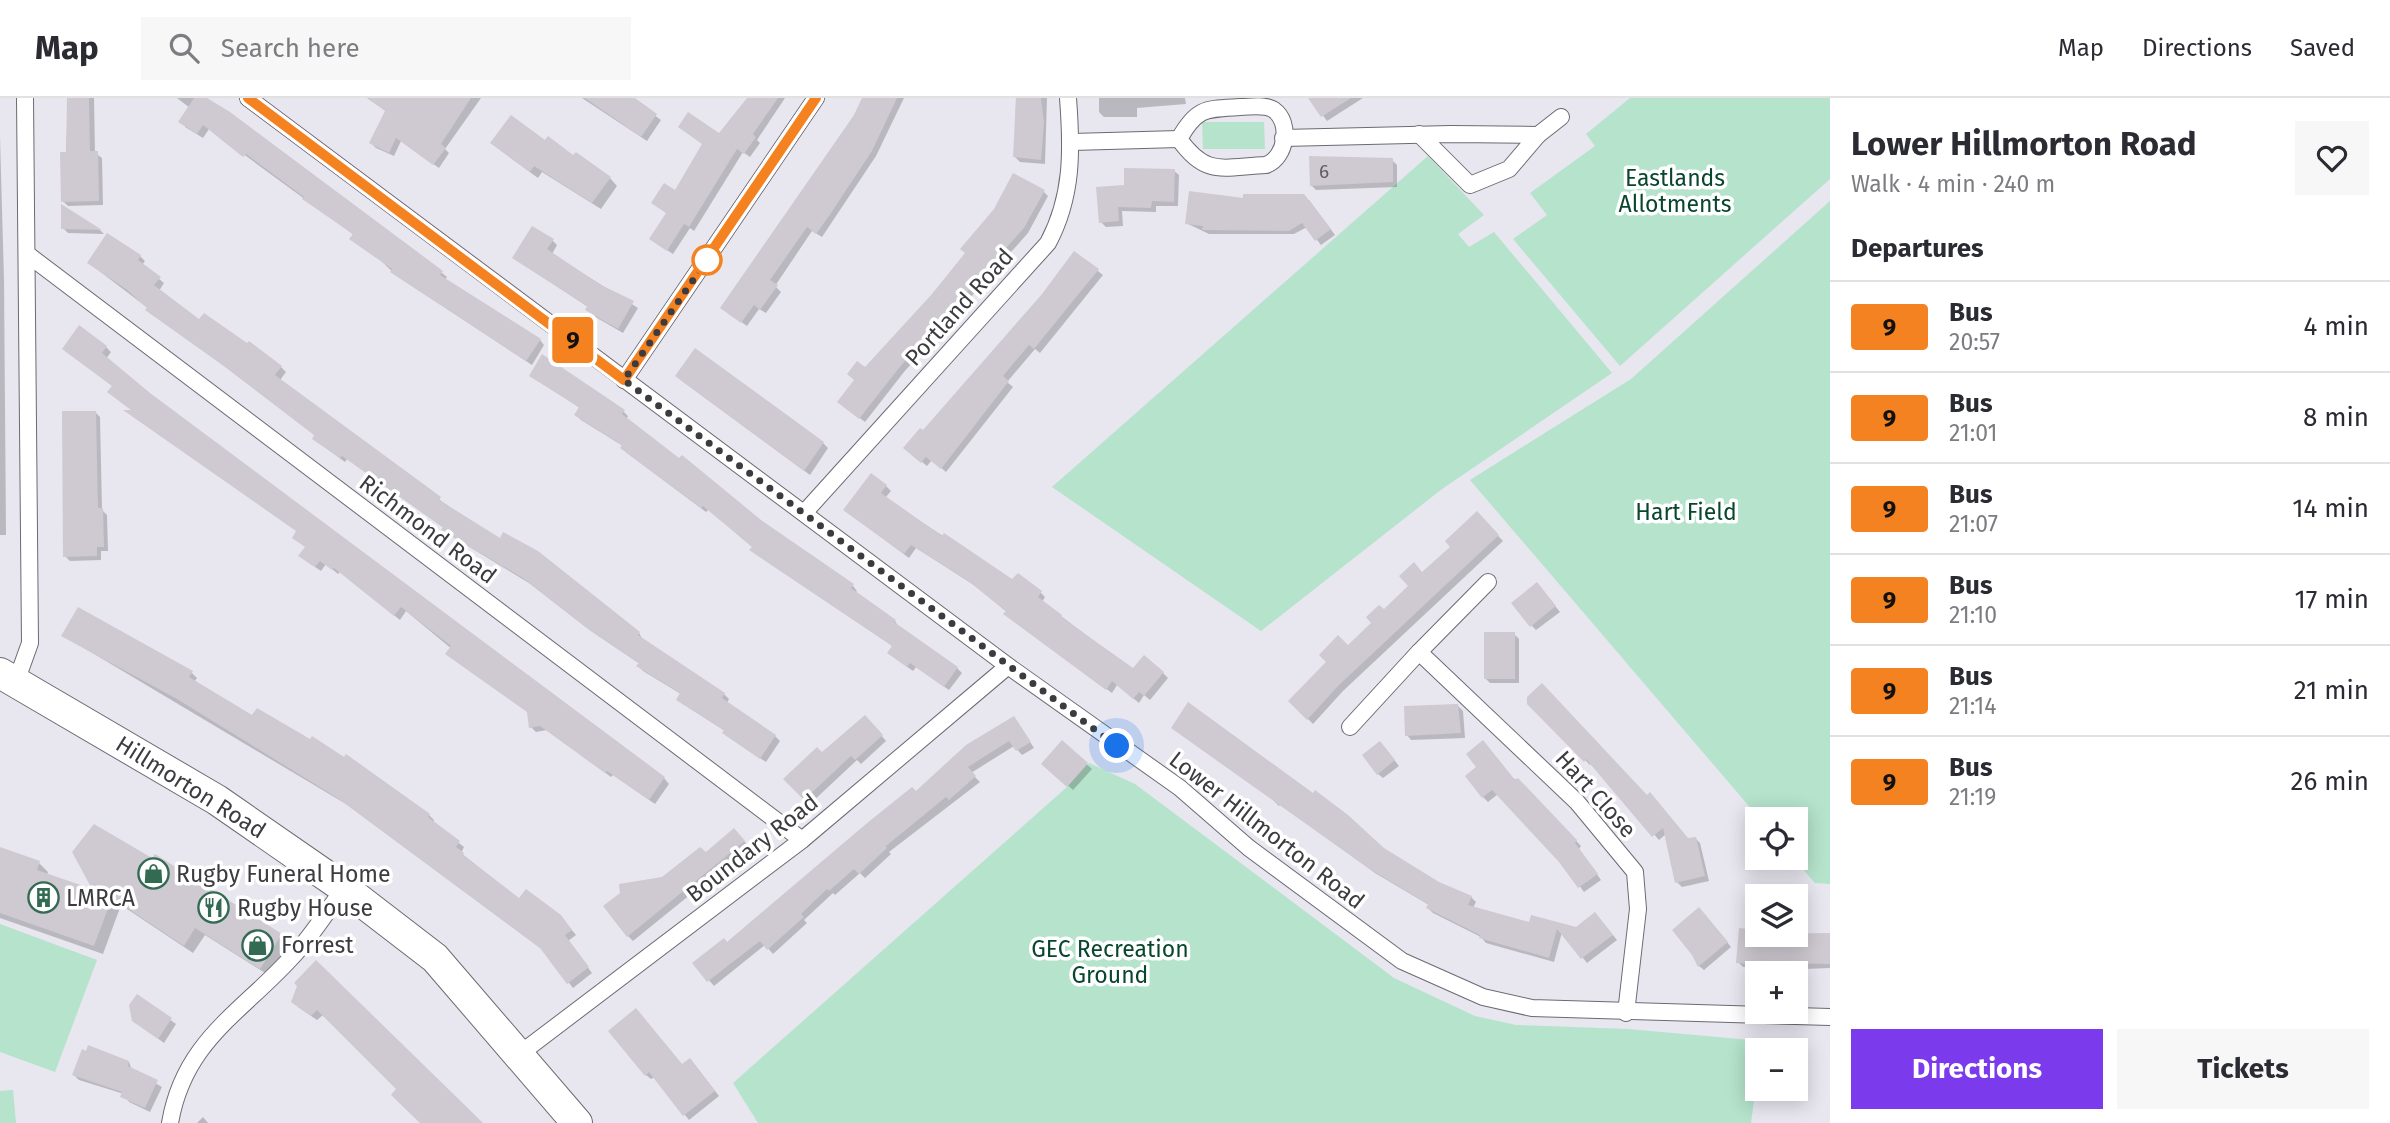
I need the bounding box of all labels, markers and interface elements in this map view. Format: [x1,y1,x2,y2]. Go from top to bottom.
search box [141,17,631,80]
text: Map [35,28,99,68]
icon: search [165,29,203,67]
text: Search here [221,33,360,64]
text: Map [2058,34,2104,62]
text: Directions [2142,34,2252,62]
text: Saved [2290,34,2355,62]
button: heart [2295,121,2369,195]
text: Lower Hillmorton Road [1851,124,2197,164]
house number: 6 [1319,160,1329,183]
park label: Eastlands Allotments [1618,164,1732,218]
text: Walk · 4 min · 240 m [1851,170,2055,198]
text: Departures [1851,233,1984,264]
street label: Portland Road [899,242,1019,372]
unlabelled marker [692,245,722,275]
text: Bus [1949,297,1992,328]
text: 4 min [2303,311,2369,342]
text: 9 [1883,313,1896,341]
line badge: 9 [550,317,596,363]
text: 9 [566,326,580,354]
text: 20:57 [1949,328,2000,356]
text: Bus [1949,388,1992,419]
text: 8 min [2303,402,2369,433]
text: 9 [1883,404,1896,432]
text: 21:01 [1949,419,1998,447]
street label: Richmond Road [354,468,502,590]
text: Bus [1949,479,1992,510]
text: 14 min [2292,493,2369,524]
text: 9 [1883,495,1896,523]
park label: Hart Field [1635,498,1737,526]
text: 21:07 [1949,510,1998,538]
text: Bus [1949,570,1992,601]
text: 17 min [2294,584,2369,615]
text: 9 [1883,586,1896,614]
text: 21:10 [1949,601,1997,629]
text: Bus [1949,661,1992,692]
text: 21 min [2294,675,2369,706]
text: 9 [1883,677,1896,705]
text: 21:14 [1949,692,1997,720]
your location [1099,728,1134,763]
street label: Hillmorton Road [111,730,271,844]
street label: Lower Hillmorton Road [1164,745,1370,915]
street label: Hart Close [1550,745,1642,843]
text: Bus [1949,752,1992,783]
text: 26 min [2291,766,2369,797]
text: 9 [1883,768,1896,796]
text: 21:19 [1949,783,1996,811]
street label: Boundary Road [680,788,824,908]
map controls [1745,807,1808,1101]
button: locate [1745,807,1808,870]
shop icon: Rugby Funeral Home [136,857,170,891]
place label: Rugby Funeral Home [176,860,391,888]
building icon: LMRCA [26,881,60,915]
place label: LMRCA [66,884,136,912]
button: layers [1745,884,1808,947]
restaurant icon: Rugby House [197,891,231,925]
place label: Rugby House [237,894,373,922]
shop icon: Forrest [241,928,275,962]
place label: Forrest [281,931,354,959]
park label: GEC Recreation Ground [1031,935,1189,989]
button: + [1745,961,1808,1024]
button: Directions [1851,1029,2103,1109]
button: Tickets [2117,1029,2369,1109]
button: − [1745,1038,1808,1101]

